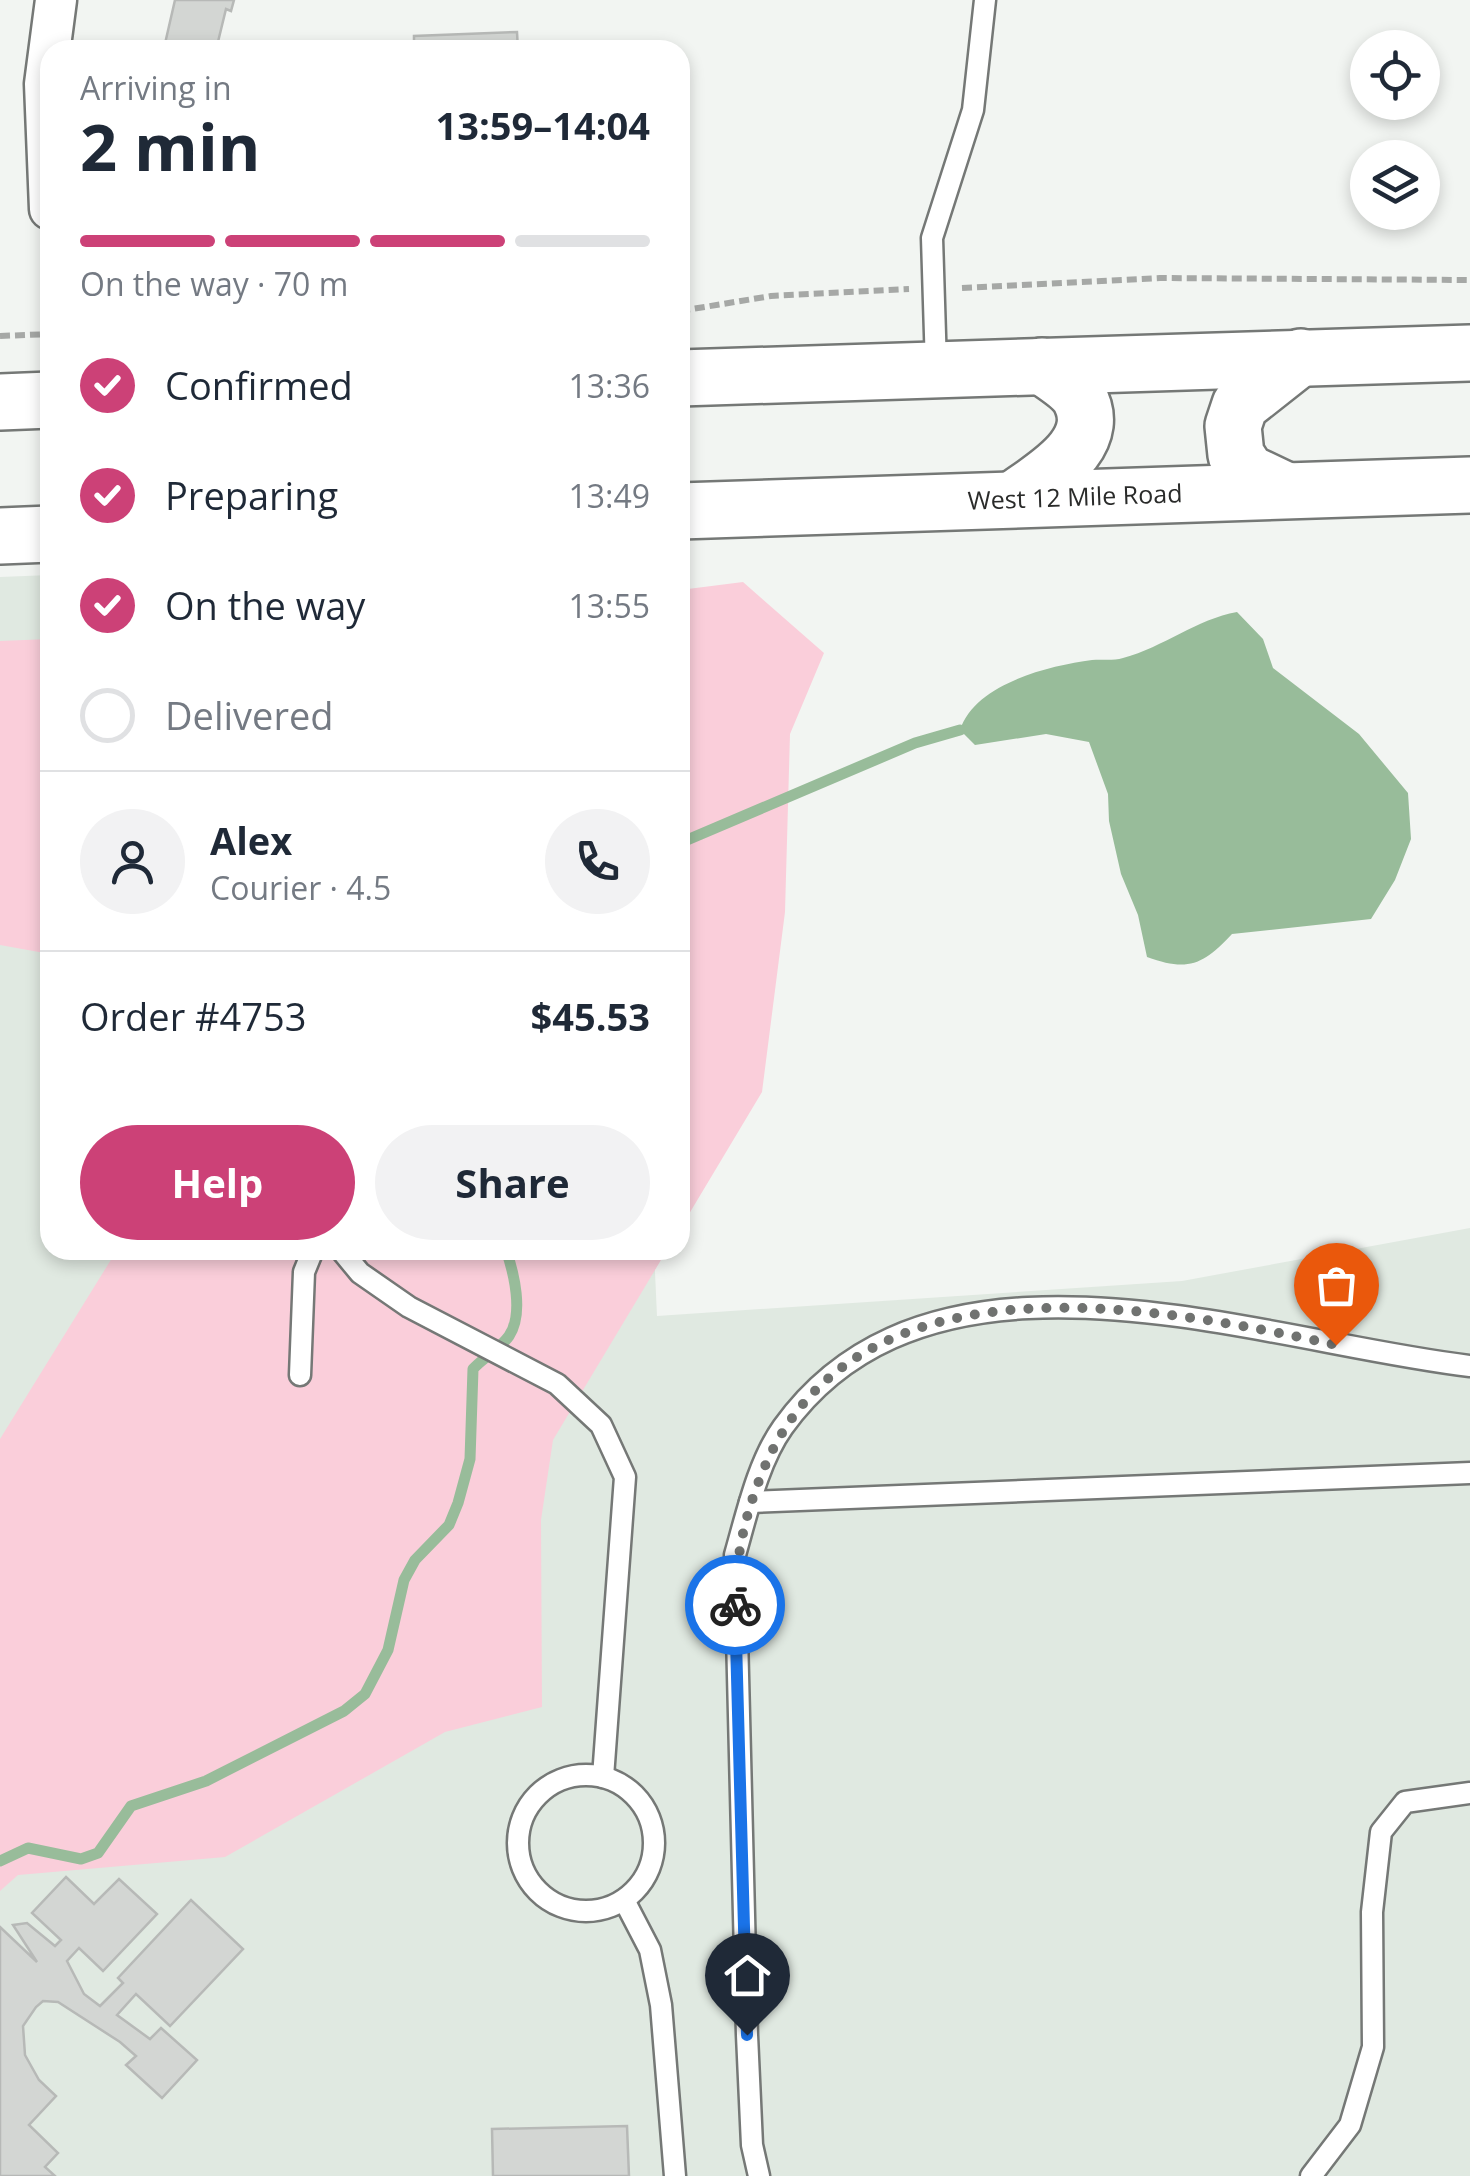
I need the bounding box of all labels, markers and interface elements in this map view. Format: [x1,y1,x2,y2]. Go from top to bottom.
map controls [1350,30,1440,230]
button: locate [1350,30,1440,120]
text: Arriving in [80,66,232,109]
text: 13:59–14:04 [436,99,650,151]
text: 2 min [80,102,260,190]
button: layers [1350,140,1440,230]
text: On the way · 70 m [80,262,348,305]
icon: check [80,358,135,413]
text: Confirmed [165,359,353,411]
text: 13:36 [568,364,650,407]
icon: check [80,468,135,523]
text: Preparing [165,469,338,521]
text: 13:49 [568,474,650,517]
street label: West 12 Mile Road [967,475,1183,517]
icon: check [80,578,135,633]
text: On the way [165,579,365,631]
text: 13:55 [568,584,650,627]
text: Delivered [165,689,334,741]
button: person [80,809,185,914]
button: phone [545,809,650,914]
text: Alex [210,814,292,866]
text: Courier · 4.5 [210,866,391,909]
text: Order #4753 [80,990,307,1042]
text: $45.53 [531,990,650,1042]
button: Help [80,1125,355,1240]
button: Share [375,1125,650,1240]
pin [1294,1243,1379,1346]
icon: bag [1309,1258,1364,1313]
courier [685,1555,785,1655]
icon: bike [708,1578,763,1633]
pin [705,1933,790,2036]
icon: home [720,1948,775,2003]

